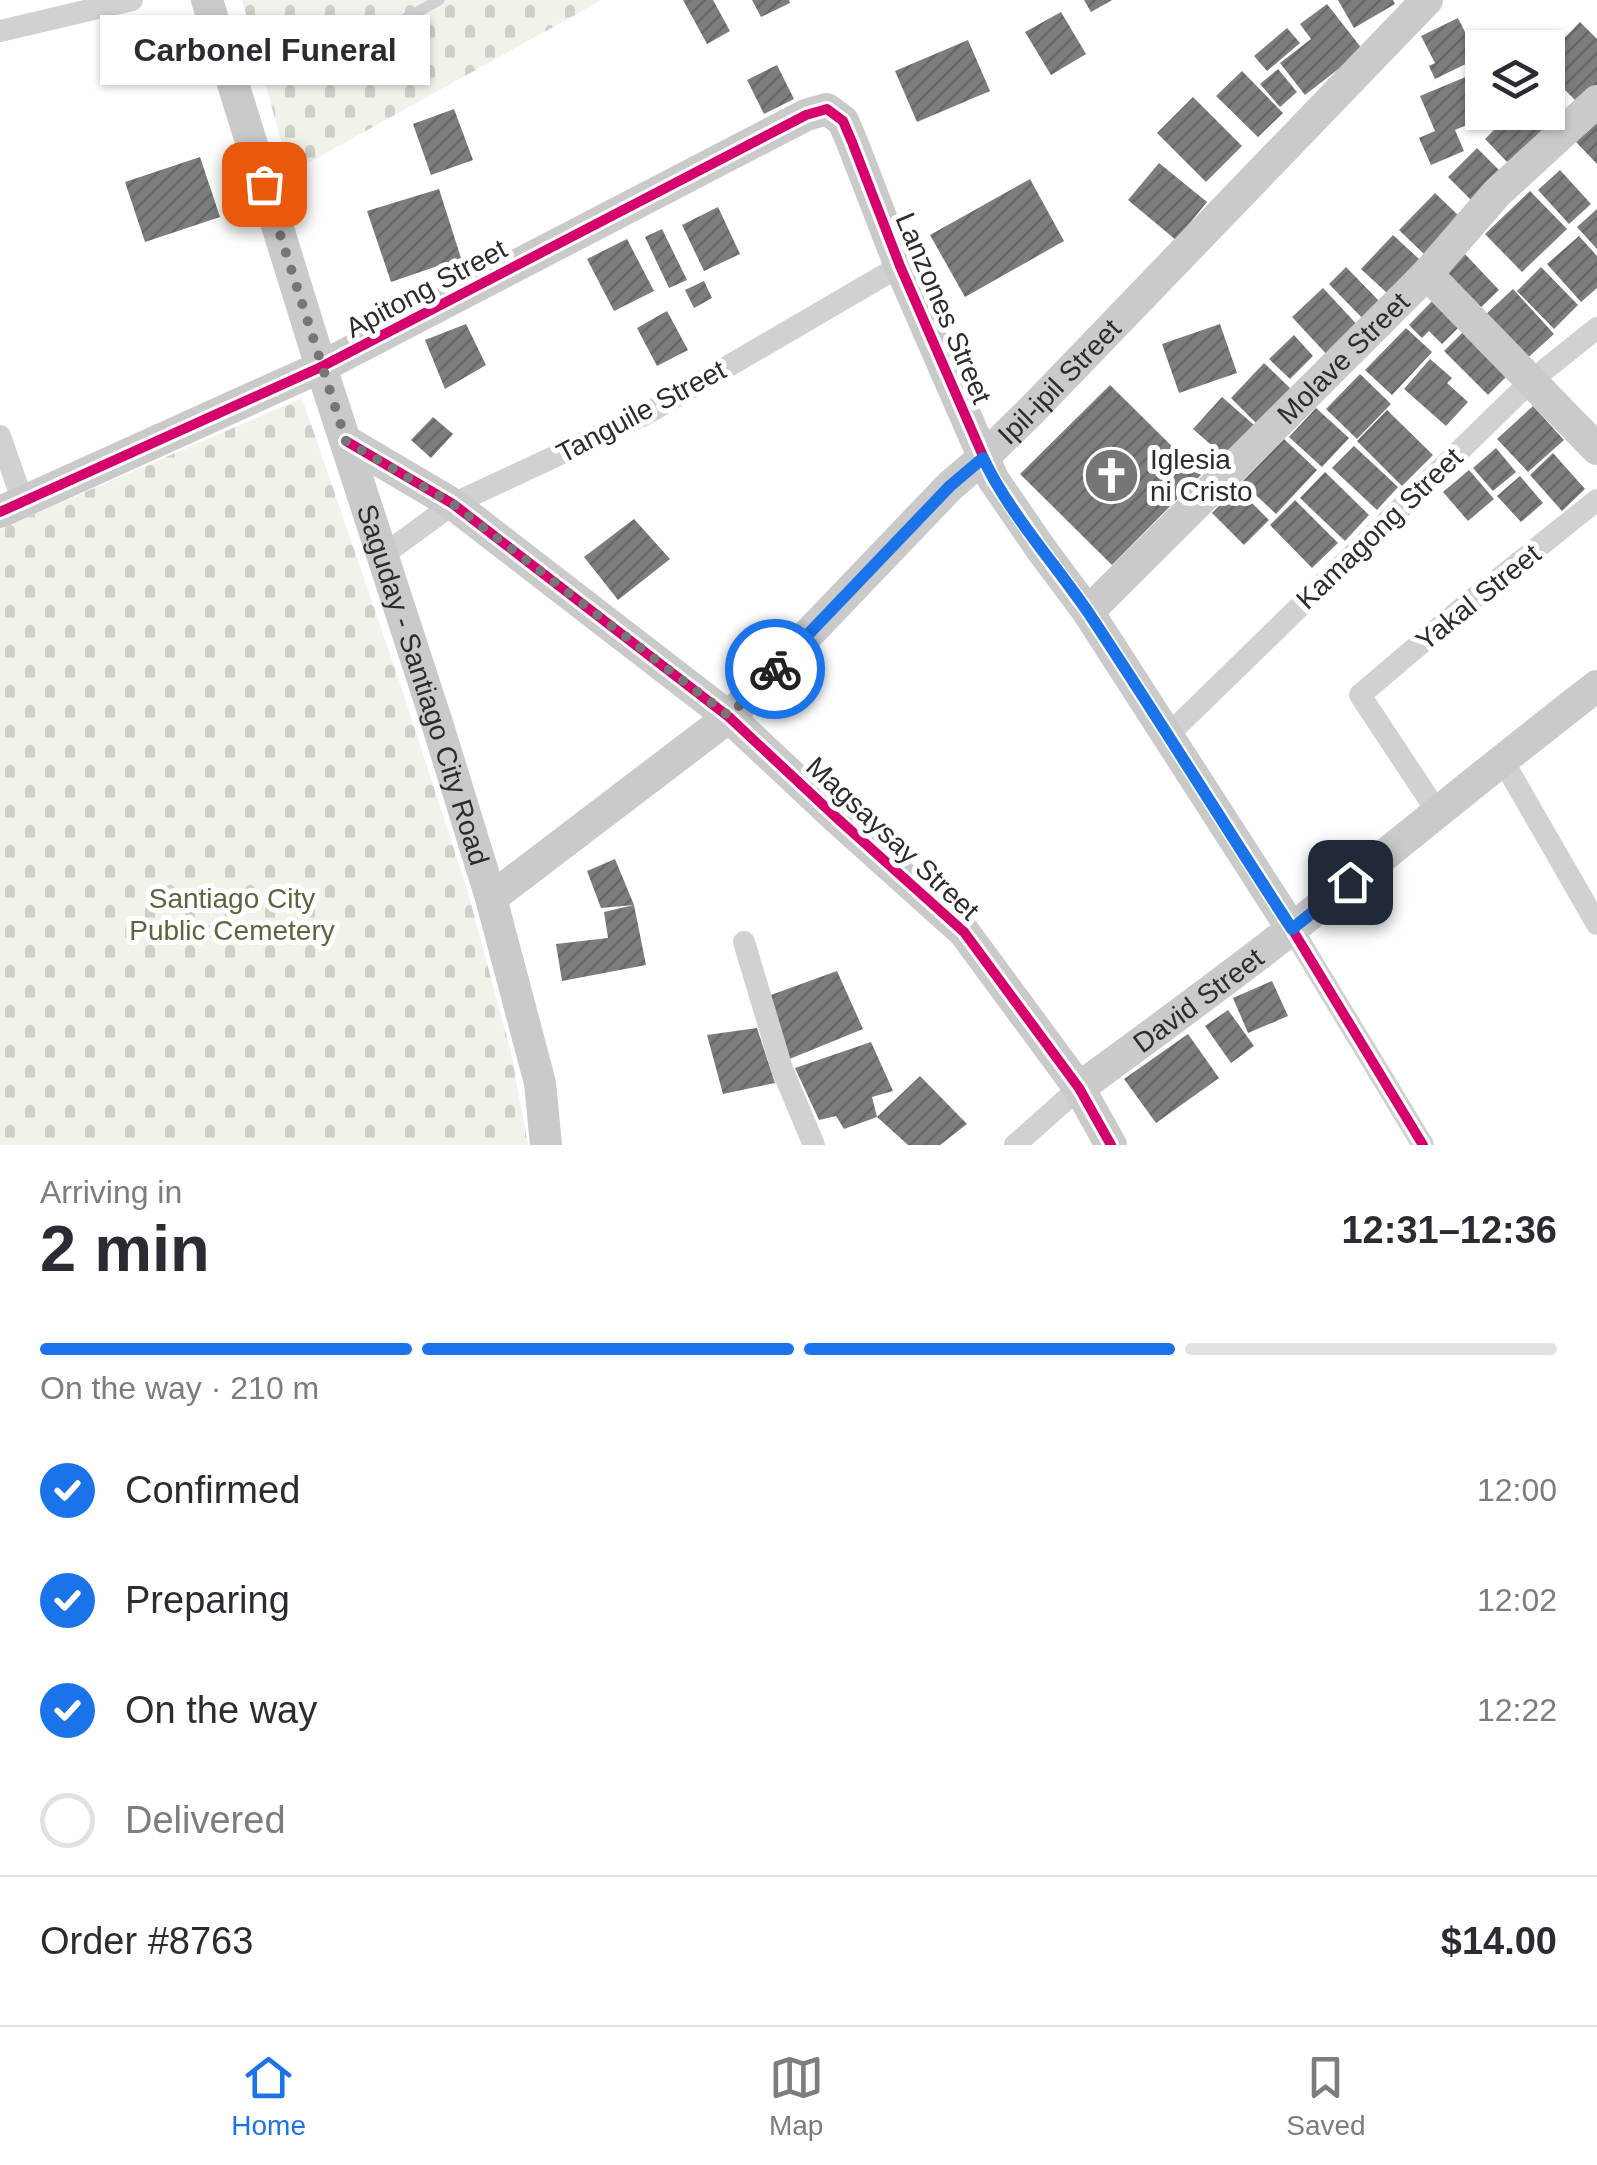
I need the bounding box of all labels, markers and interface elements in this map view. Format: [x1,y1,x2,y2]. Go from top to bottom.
callout: Carbonel Funeral [99,14,429,84]
map controls [1465,30,1565,130]
button: layers [1465,30,1565,130]
text: Carbonel Funeral [133,32,397,68]
pin [222,142,307,227]
icon: bag [237,157,292,212]
street label: Lanzones Street [889,208,998,408]
street label: Apitong Street [341,233,512,344]
street label: Molave Street [1271,286,1416,430]
street label: Ipil-ipil Street [992,313,1127,451]
street label: Tanguile Street [551,354,731,469]
street label: Kamagong Street [1290,441,1469,615]
place label: Iglesia ni Cristo [1150,444,1253,507]
church icon: Iglesia ni Cristo [1081,445,1141,505]
street label: Saguday - Santiago City Road [351,500,495,869]
street label: Yakal Street [1410,538,1547,657]
courier [725,619,825,719]
icon: bike [748,642,803,697]
street label: Magsaysay Street [800,751,985,926]
pin [1308,840,1393,925]
icon: home [1323,855,1378,910]
park label: Santiago City Public Cemetery [129,883,335,946]
street label: David Street [1127,942,1270,1059]
text: Arriving in [40,1174,182,1210]
text: 12:31–12:36 [1341,1209,1557,1251]
text: 2 min [40,1212,210,1285]
text: On the way · 210 m [40,1370,319,1406]
icon: check [40,1463,95,1518]
text: Confirmed [125,1469,300,1511]
text: 12:00 [1477,1472,1557,1508]
icon: check [40,1573,95,1628]
text: Preparing [125,1579,290,1621]
text: 12:02 [1477,1582,1557,1618]
icon: check [40,1683,95,1738]
text: On the way [125,1689,317,1731]
text: 12:22 [1477,1692,1557,1728]
text: Delivered [125,1799,286,1841]
text: Order #8763 [40,1920,253,1962]
text: $14.00 [1441,1920,1557,1962]
tab: Home [231,2050,306,2142]
tab: Map [769,2050,824,2142]
tab: Saved [1286,2050,1366,2142]

